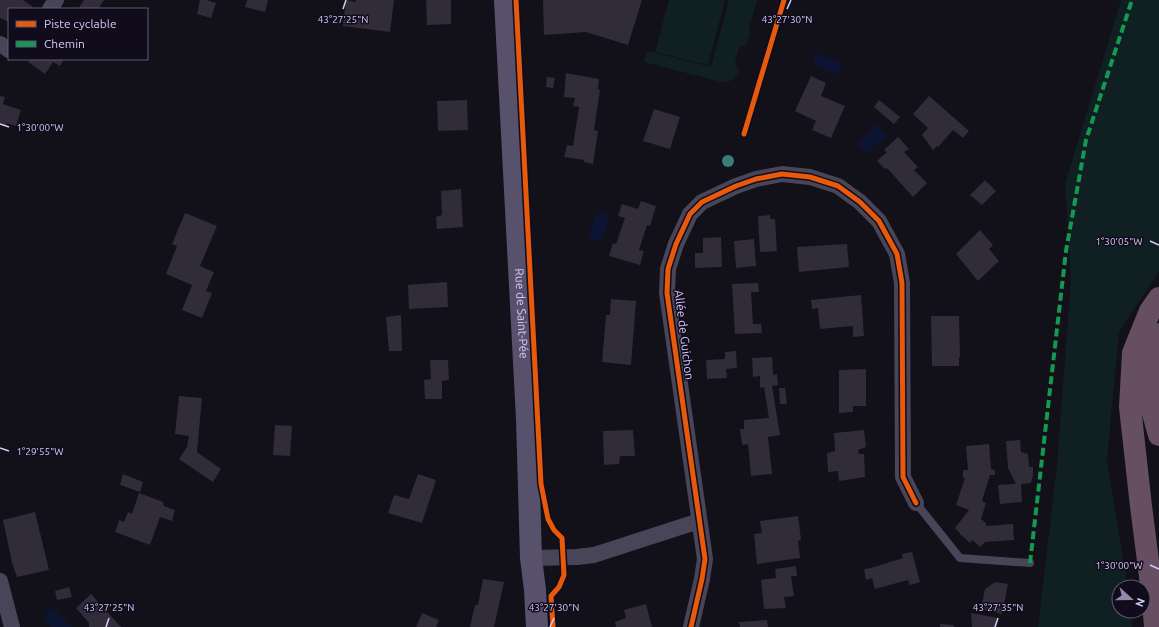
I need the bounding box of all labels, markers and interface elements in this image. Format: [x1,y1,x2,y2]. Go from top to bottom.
legend [8,8,148,60]
text: 43°27'25"N [318,14,368,25]
text: 43°27'30"N [762,14,812,25]
text: Piste cyclable [44,17,117,30]
text: Chemin [44,37,85,50]
text: 1°30'00"W [16,122,64,133]
text: 1°30'05"W [1095,236,1143,247]
street label: Rue de Saint-Pée [513,268,531,359]
street label: Allée de Guichon [673,289,696,381]
text: 1°29'55"W [16,446,64,457]
text: 1°30'00"W [1095,560,1143,571]
north arrow [1111,579,1151,619]
text: N [1133,597,1147,609]
text: 43°27'25"N [84,602,134,613]
text: 43°27'30"N [529,602,579,613]
text: 43°27'35"N [973,602,1023,613]

